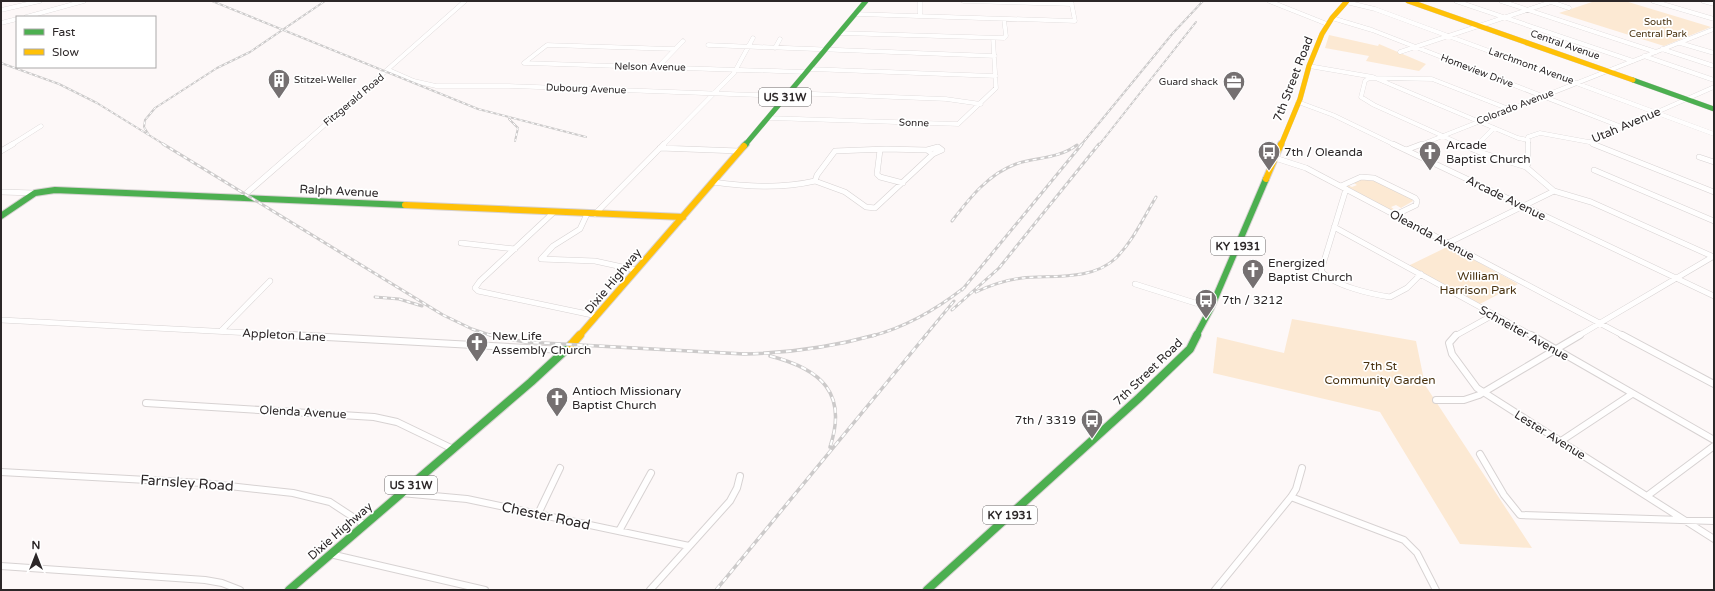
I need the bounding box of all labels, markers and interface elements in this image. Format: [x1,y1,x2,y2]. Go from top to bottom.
legend [16,16,156,68]
park label: South Central Park [1629,16,1688,40]
text: Fast [52,25,76,39]
street label: Central Avenue [1529,28,1602,63]
street label: 7th Street Road [1270,34,1316,124]
text: Slow [52,45,79,59]
street label: Larchmont Avenue [1487,45,1576,87]
street label: Homeview Drive [1439,52,1515,90]
street label: Nelson Avenue [614,60,686,74]
building icon: Stitzel-Weller [266,67,292,100]
office icon: Guard shack [1221,69,1247,102]
street label: Fitzgerald Road [321,71,387,129]
place label: Stitzel-Weller [294,74,357,86]
place label: Guard shack [1159,76,1219,88]
street label: Dubourg Avenue [546,82,627,96]
street label: Colorado Avenue [1475,87,1556,127]
road number: US 31W [759,88,811,106]
street label: Utah Avenue [1589,104,1663,146]
street label: Sonne [899,116,930,130]
place label: Arcade Baptist Church [1446,138,1531,166]
bus stop icon: 7th / Oleanda [1256,139,1282,172]
church icon: Arcade Baptist Church [1417,139,1443,172]
place label: 7th / Oleanda [1284,145,1363,159]
street label: Arcade Avenue [1464,173,1548,223]
street label: Ralph Avenue [299,182,379,200]
street label: Oleanda Avenue [1387,207,1477,263]
road number: KY 1931 [1211,237,1265,255]
street label: Dixie Highway [582,245,645,316]
place label: Energized Baptist Church [1268,256,1353,284]
church icon: Energized Baptist Church [1240,257,1266,290]
park label: William Harrison Park [1439,269,1517,297]
bus stop icon: 7th / 3212 [1193,287,1219,320]
place label: 7th / 3212 [1222,293,1283,307]
street label: Schneiter Avenue [1477,303,1571,363]
street label: Appleton Lane [242,326,326,344]
place label: New Life Assembly Church [492,329,591,357]
church icon: New Life Assembly Church [464,330,490,363]
street label: 7th Street Road [1111,336,1185,408]
park label: 7th St Community Garden [1324,359,1436,387]
place label: Antioch Missionary Baptist Church [572,384,682,412]
church icon: Antioch Missionary Baptist Church [544,385,570,418]
street label: Olenda Avenue [259,403,347,421]
bus stop icon: 7th / 3319 [1079,407,1105,440]
street label: Lester Avenue [1512,408,1588,463]
place label: 7th / 3319 [1015,413,1076,427]
street label: Farnsley Road [140,471,234,495]
road number: US 31W [385,476,437,494]
street label: Chester Road [500,498,592,534]
street label: Dixie Highway [305,499,375,563]
road number: KY 1931 [983,506,1037,524]
north arrow [16,535,56,575]
text: N [32,539,40,552]

